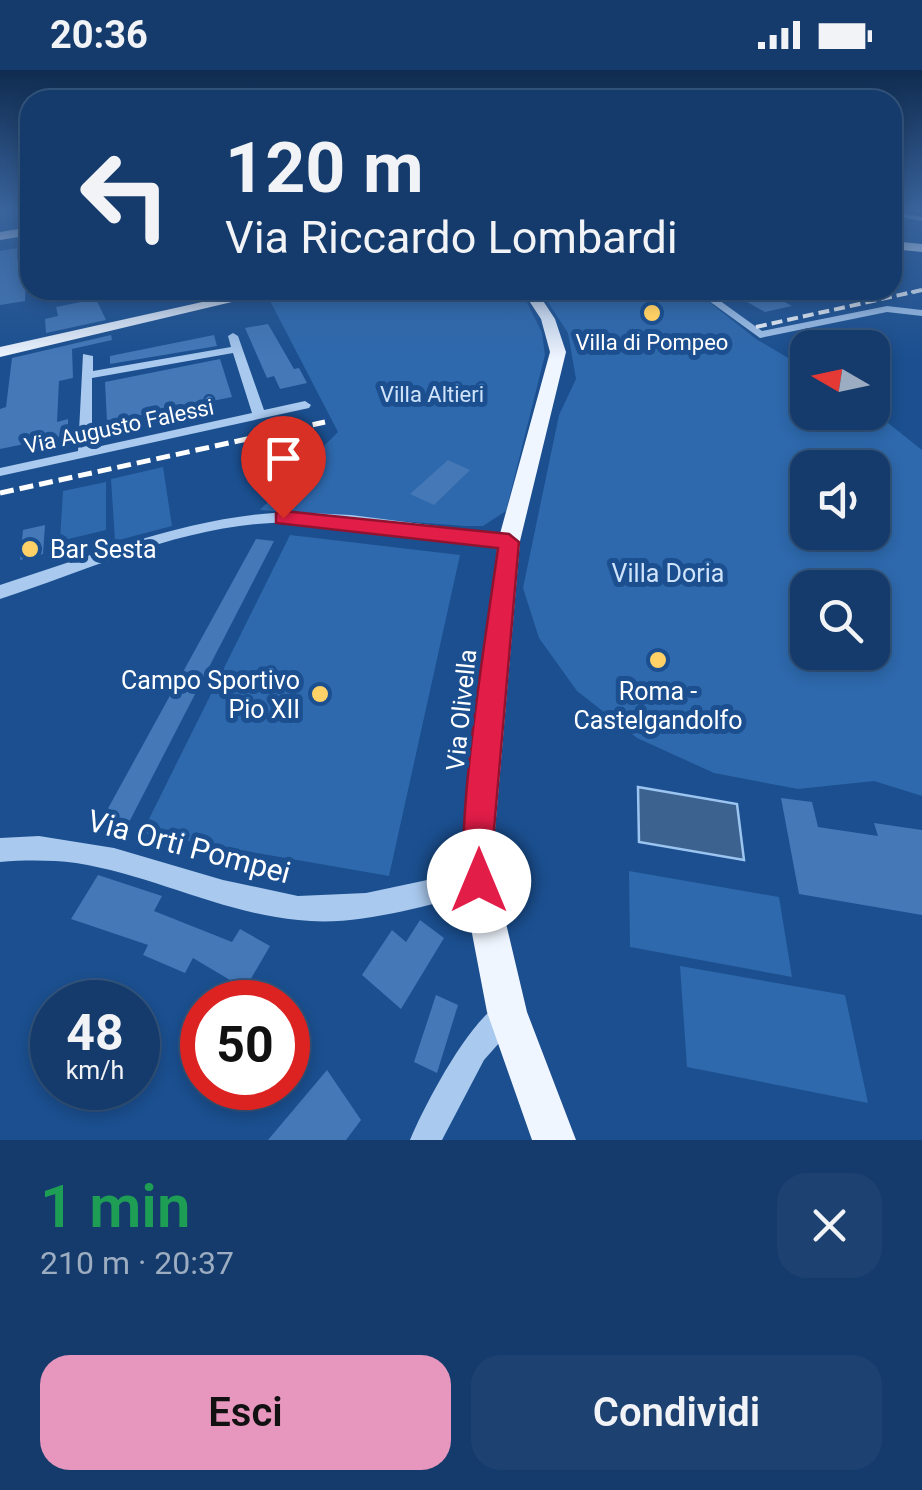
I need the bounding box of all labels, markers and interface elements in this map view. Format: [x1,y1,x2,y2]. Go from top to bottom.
text: 20:36 [50,13,148,57]
text: 120 m [225,127,424,209]
icon: left [60,130,190,260]
text: Via Riccardo Lombardi [225,211,678,264]
marker: Villa di Pompeo [641,302,663,324]
place label: Villa di Pompeo [576,330,728,355]
north arrow [790,330,890,430]
map controls [790,330,890,670]
park label: Villa Altieri [380,382,484,407]
street label: Via Augusto Falessi [22,394,216,459]
pin [241,416,326,519]
icon: arrive [256,431,311,486]
button: sound [790,450,890,550]
place label: Bar Sesta [50,535,157,564]
marker: Bar Sesta [19,538,41,560]
park label: Villa Doria [612,559,724,588]
button: search [790,570,890,670]
street label: Via Olivella [441,648,482,772]
marker: Roma - Castelgandolfo [647,649,669,671]
place label: Campo Sportivo Pio XII [121,666,300,724]
place label: Roma - Castelgandolfo [573,677,743,735]
marker: Campo Sportivo Pio XII [309,683,331,705]
street label: Via Orti Pompei [84,803,294,890]
position arrow [427,829,531,933]
speed limit sign: 50 [180,980,310,1110]
text: 48 [66,1004,124,1062]
text: km/h [66,1056,124,1085]
text: 1 min [40,1171,190,1242]
button: close [777,1173,882,1278]
text: 210 m · 20:37 [40,1244,234,1282]
button: Esci [40,1355,451,1470]
button: Condividi [471,1355,882,1470]

